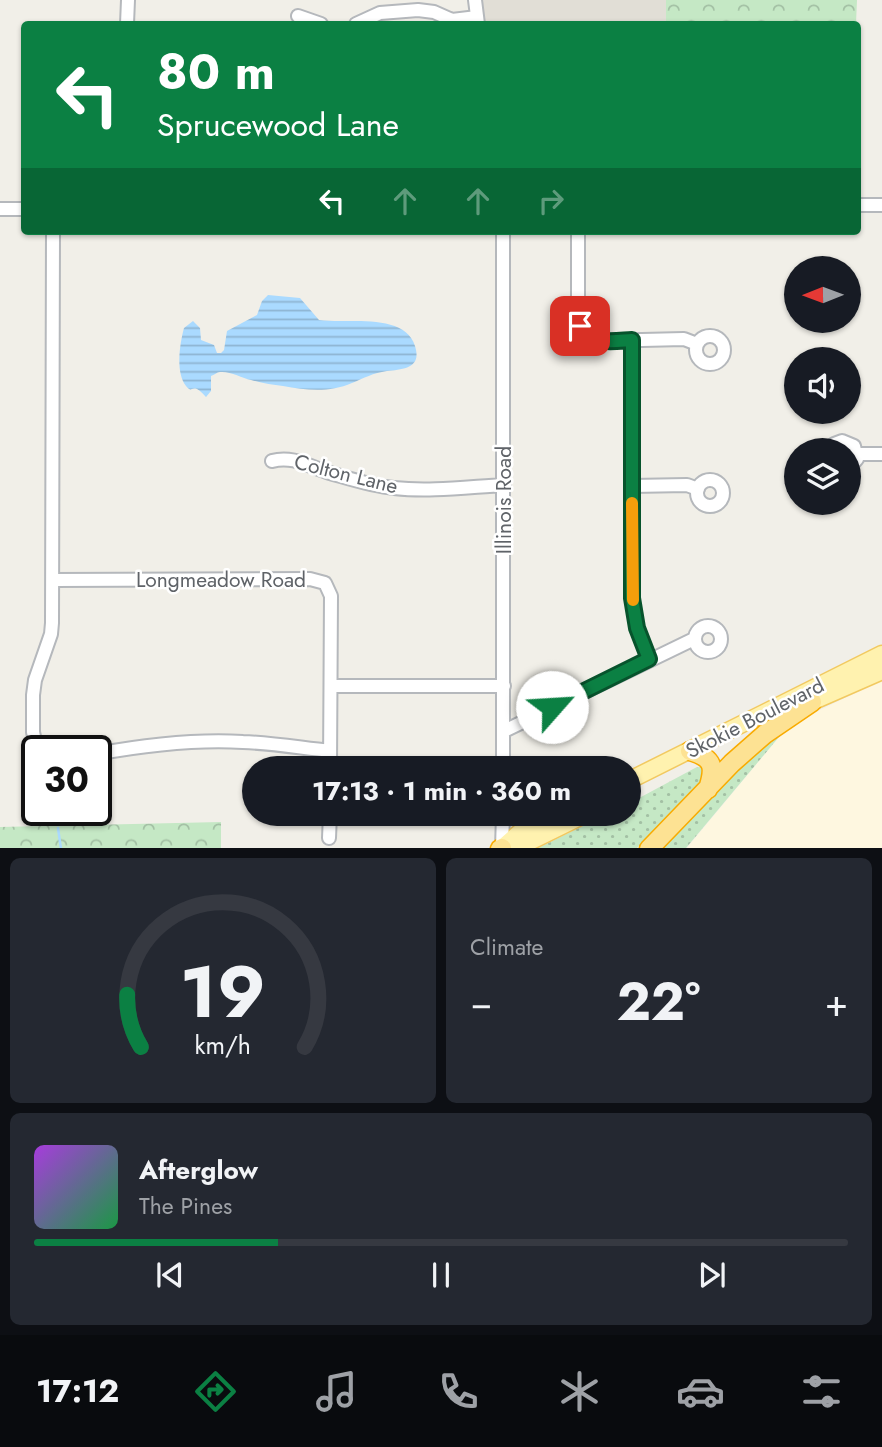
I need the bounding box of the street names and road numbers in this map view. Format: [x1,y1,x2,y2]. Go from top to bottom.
street label: Illinois Road [489,446,519,554]
street label: Colton Lane [291,447,401,501]
street label: Longmeadow Road [136,565,306,595]
street label: Skokie Boulevard [681,670,829,766]

